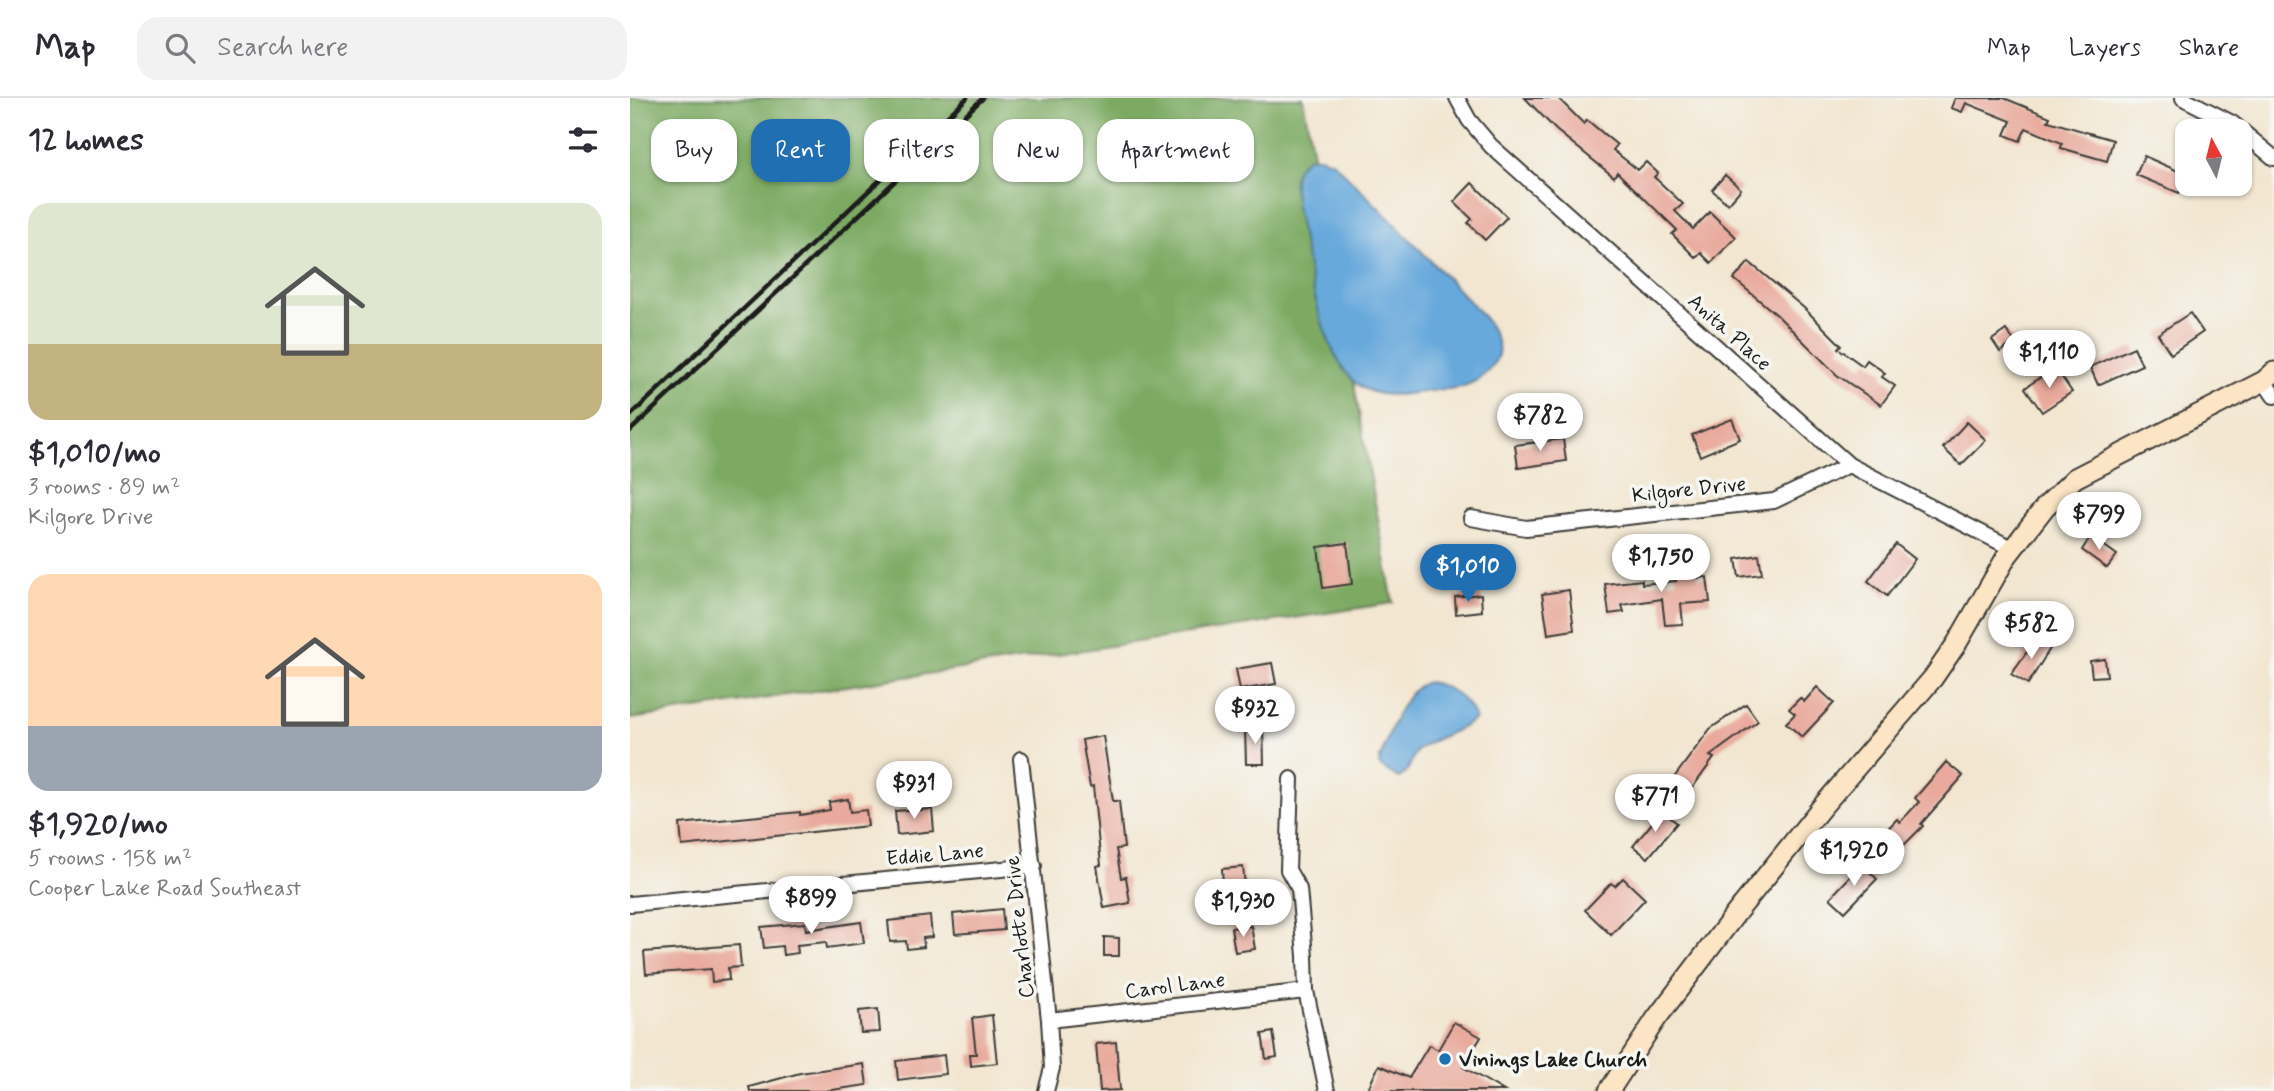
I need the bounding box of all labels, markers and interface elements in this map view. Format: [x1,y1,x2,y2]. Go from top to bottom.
search box [137,17,627,80]
text: Map [35,26,95,70]
icon: search [161,29,199,67]
text: Search here [217,31,348,65]
text: Map [1987,33,2031,64]
text: Layers [2069,33,2141,64]
text: Share [2179,33,2239,64]
chip: Buy [651,119,737,182]
chip: Rent [751,119,850,182]
chip: Filters [864,119,979,182]
chip: New [993,119,1083,182]
chip: Apartment [1097,119,1254,182]
north arrow [2175,119,2252,196]
map controls [2175,119,2252,196]
text: 12 homes [28,121,144,160]
icon: filters [564,121,602,159]
icon: home [252,248,378,374]
street label: Anita Place [1681,288,1777,378]
pin: $1,110 [1992,330,2106,390]
text: $1,110 [2019,338,2079,368]
pin: $782 [1499,394,1581,453]
text: $782 [1513,401,1567,431]
text: $1,010/mo [28,434,161,473]
street label: Kilgore Drive [1631,470,1748,511]
text: 3 rooms · 89 m² [28,473,180,503]
pin: $799 [2058,492,2140,552]
text: $799 [2072,500,2126,530]
text: Kilgore Drive [28,503,153,533]
pin: $1,750 [1604,534,1718,594]
text: $1,750 [1628,542,1694,572]
pin: $1,010 [1411,545,1525,604]
text: $1,010 [1436,552,1500,582]
pin: $582 [1990,602,2072,661]
text: $582 [2004,609,2058,639]
icon: home [252,619,378,745]
pin: $932 [1214,686,1296,746]
text: $932 [1231,694,1279,724]
pin: $931 [873,762,955,821]
text: $931 [892,769,936,799]
pin: $771 [1614,774,1696,834]
text: $771 [1631,782,1679,812]
text: $1,920/mo [28,805,168,844]
pin: $1,920 [1797,828,1911,888]
text: $1,920 [1819,836,1889,866]
street label: Eddie Lane [885,837,985,873]
text: 5 rooms · 158 m² [28,844,192,874]
street label: Charlotte Drive [999,854,1041,1000]
text: Cooper Lake Road Southeast [28,874,301,904]
pin: $899 [770,876,852,936]
pin: $1,930 [1186,880,1300,939]
text: $899 [785,884,837,914]
text: $1,930 [1211,887,1275,917]
street label: Carol Lane [1123,966,1227,1006]
place label: Vinings Lake Church [1459,1046,1648,1074]
marker: Vinings Lake Church [1437,1051,1453,1067]

